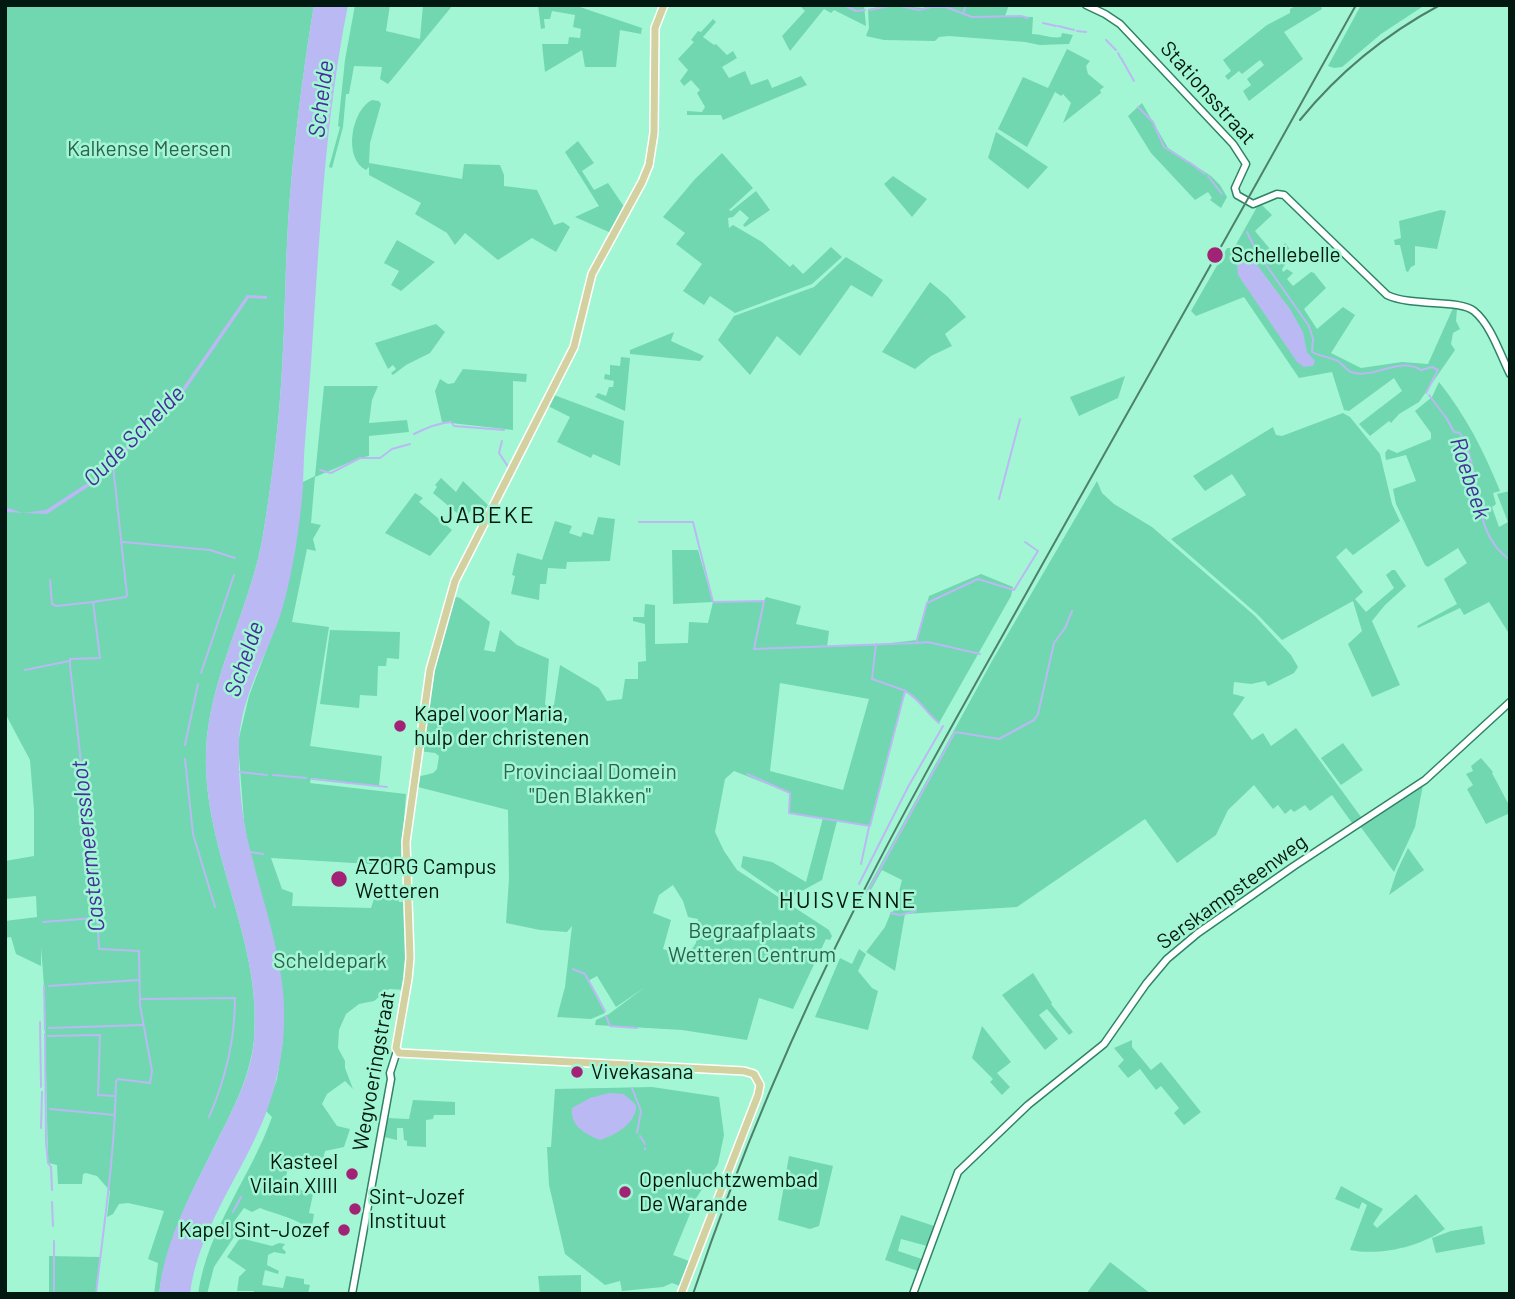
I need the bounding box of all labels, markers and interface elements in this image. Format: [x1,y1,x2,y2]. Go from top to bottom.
street label: Stationsstraat [1155,36,1261,150]
water label: Schelde [303,59,339,139]
park label: Kalkense Meersen [67,136,231,162]
place label: Schellebelle [1231,242,1341,268]
marker: Schellebelle [1205,245,1225,265]
water label: Oude Schelde [78,380,190,492]
water label: Roebeek [1444,433,1496,523]
district label: JABEKE [441,501,535,529]
water label: Schelde [218,618,270,700]
place label: Kapel voor Maria, hulp der christenen [414,701,589,751]
marker: Kapel voor Maria, hulp der christenen [392,718,408,734]
water label: Castermeerssloot [65,759,111,933]
park label: Provinciaal Domein "Den Blakken" [503,759,677,809]
street label: Serskampsteenweg [1152,829,1312,955]
place label: AZORG Campus Wetteren [355,854,496,904]
marker: AZORG Campus Wetteren [329,869,349,889]
district label: HUISVENNE [780,886,916,914]
park label: Begraafplaats Wetteren Centrum [668,918,836,968]
park label: Scheldepark [273,948,387,974]
street label: Wegvoeringstraat [348,989,400,1153]
place label: Vivekasana [591,1059,693,1085]
marker: Vivekasana [569,1064,585,1080]
place label: Kasteel Vilain XIIII [250,1149,338,1199]
marker: Kasteel Vilain XIIII [344,1166,360,1182]
place label: Openluchtzwembad De Warande [639,1167,818,1217]
place label: Sint-Jozef Instituut [369,1184,465,1234]
marker: Openluchtzwembad De Warande [617,1184,633,1200]
marker: Sint-Jozef Instituut [347,1201,363,1217]
place label: Kapel Sint-Jozef [179,1217,330,1243]
marker: Kapel Sint-Jozef [336,1222,352,1238]

